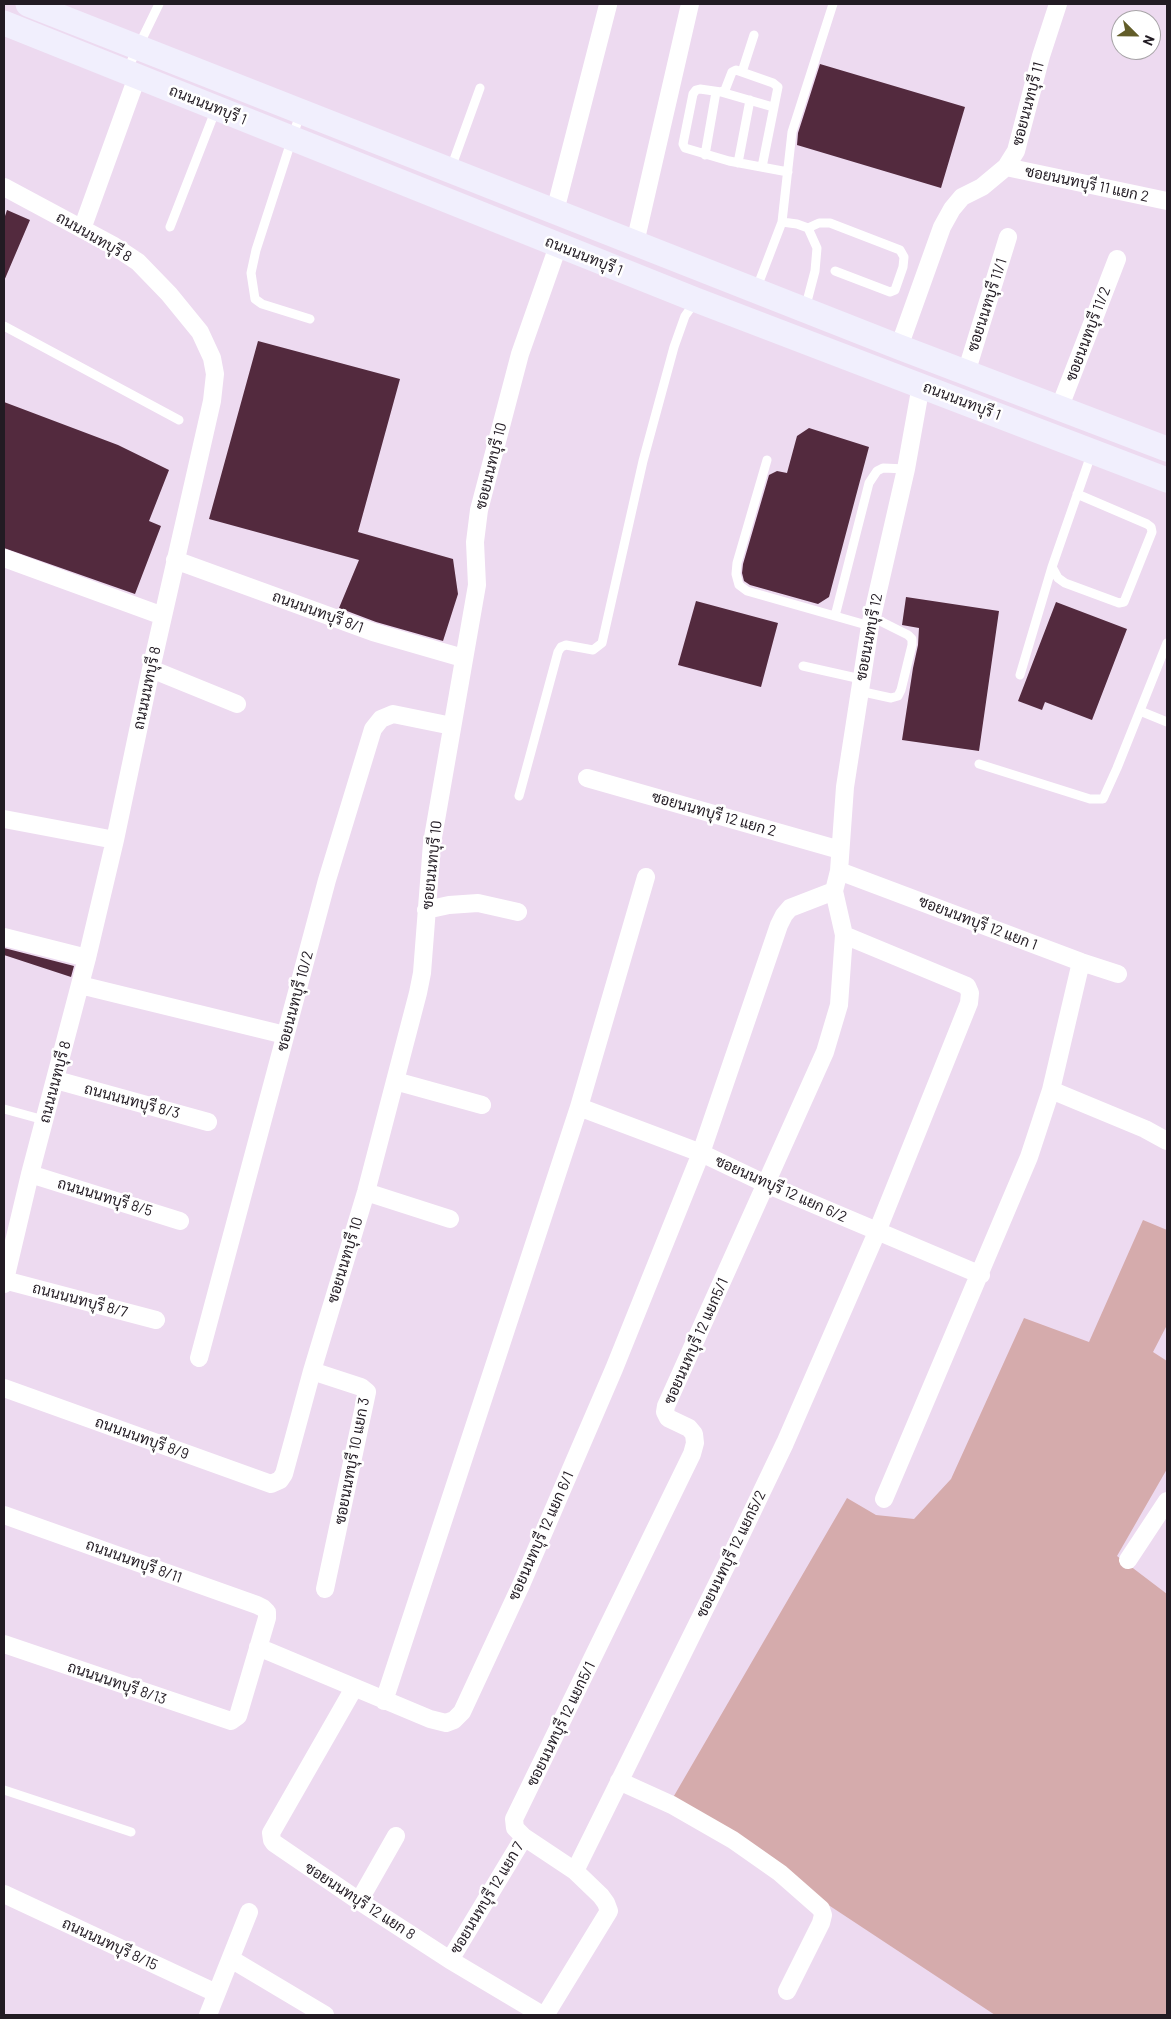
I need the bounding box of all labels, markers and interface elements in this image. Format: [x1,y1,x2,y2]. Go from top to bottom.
north arrow [1111,10,1161,60]
text: N [1140,33,1159,48]
street label: ซอยนนทบุรี 11 [1008,60,1048,148]
street label: ถนนนนทบุรี 1 [167,81,249,129]
street label: ซอยนนทบุรี 11 แยก 2 [1023,162,1151,206]
street label: ถนนนนทบุรี 8 [53,208,135,266]
street label: ถนนนนทบุรี 1 [543,232,625,280]
street label: ซอยนนทบุรี 11/1 [963,256,1011,354]
street label: ซอยนนทบุรี 11/2 [1062,284,1114,384]
street label: ถนนนนทบุรี 1 [921,378,1003,424]
street label: ซอยนนทบุรี 10 [471,421,511,511]
street label: ถนนนนทบุรี 8/1 [270,587,366,637]
street label: ซอยนนทบุรี 12 [852,592,886,682]
street label: ถนนนนทบุรี 8 [129,645,165,731]
street label: ซอยนนทบุรี 12 แยก 2 [650,788,778,840]
street label: ซอยนนทบุรี 10 [418,820,446,910]
street label: ซอยนนทบุรี 12 แยก 1 [916,892,1040,954]
street label: ซอยนนทบุรี 10/2 [273,949,317,1053]
street label: ถนนนนทบุรี 8 [35,1039,75,1125]
street label: ถนนนนทบุรี 8/3 [82,1080,182,1122]
street label: ซอยนนทบุรี 12 แยก 6/2 [712,1152,850,1226]
street label: ถนนนนทบุรี 8/5 [55,1174,155,1220]
street label: ซอยนนทบุรี 10 [323,1215,367,1305]
street label: ซอยนนทบุรี 12 แยก5/1 [660,1275,732,1407]
street label: ถนนนนทบุรี 8/7 [31,1279,129,1321]
street label: ซอยนนทบุรี 10 แยก 3 [331,1396,373,1526]
street label: ถนนนนทบุรี 8/9 [93,1413,191,1463]
street label: ซอยนนทบุรี 12 แยก 6/1 [504,1469,578,1603]
street label: ซอยนนทบุรี 12 แยก5/2 [692,1487,770,1621]
street label: ถนนนนทบุรี 8/11 [83,1535,185,1587]
street label: ถนนนนทบุรี 8/13 [65,1658,169,1708]
street label: ซอยนนทบุรี 12 แยก5/1 [523,1659,599,1789]
street label: ซอยนนทบุรี 12 แยก 7 [446,1839,528,1957]
street label: ซอยนนทบุรี 12 แยก 8 [301,1858,419,1944]
street label: ถนนนนทบุรี 8/15 [59,1914,161,1974]

